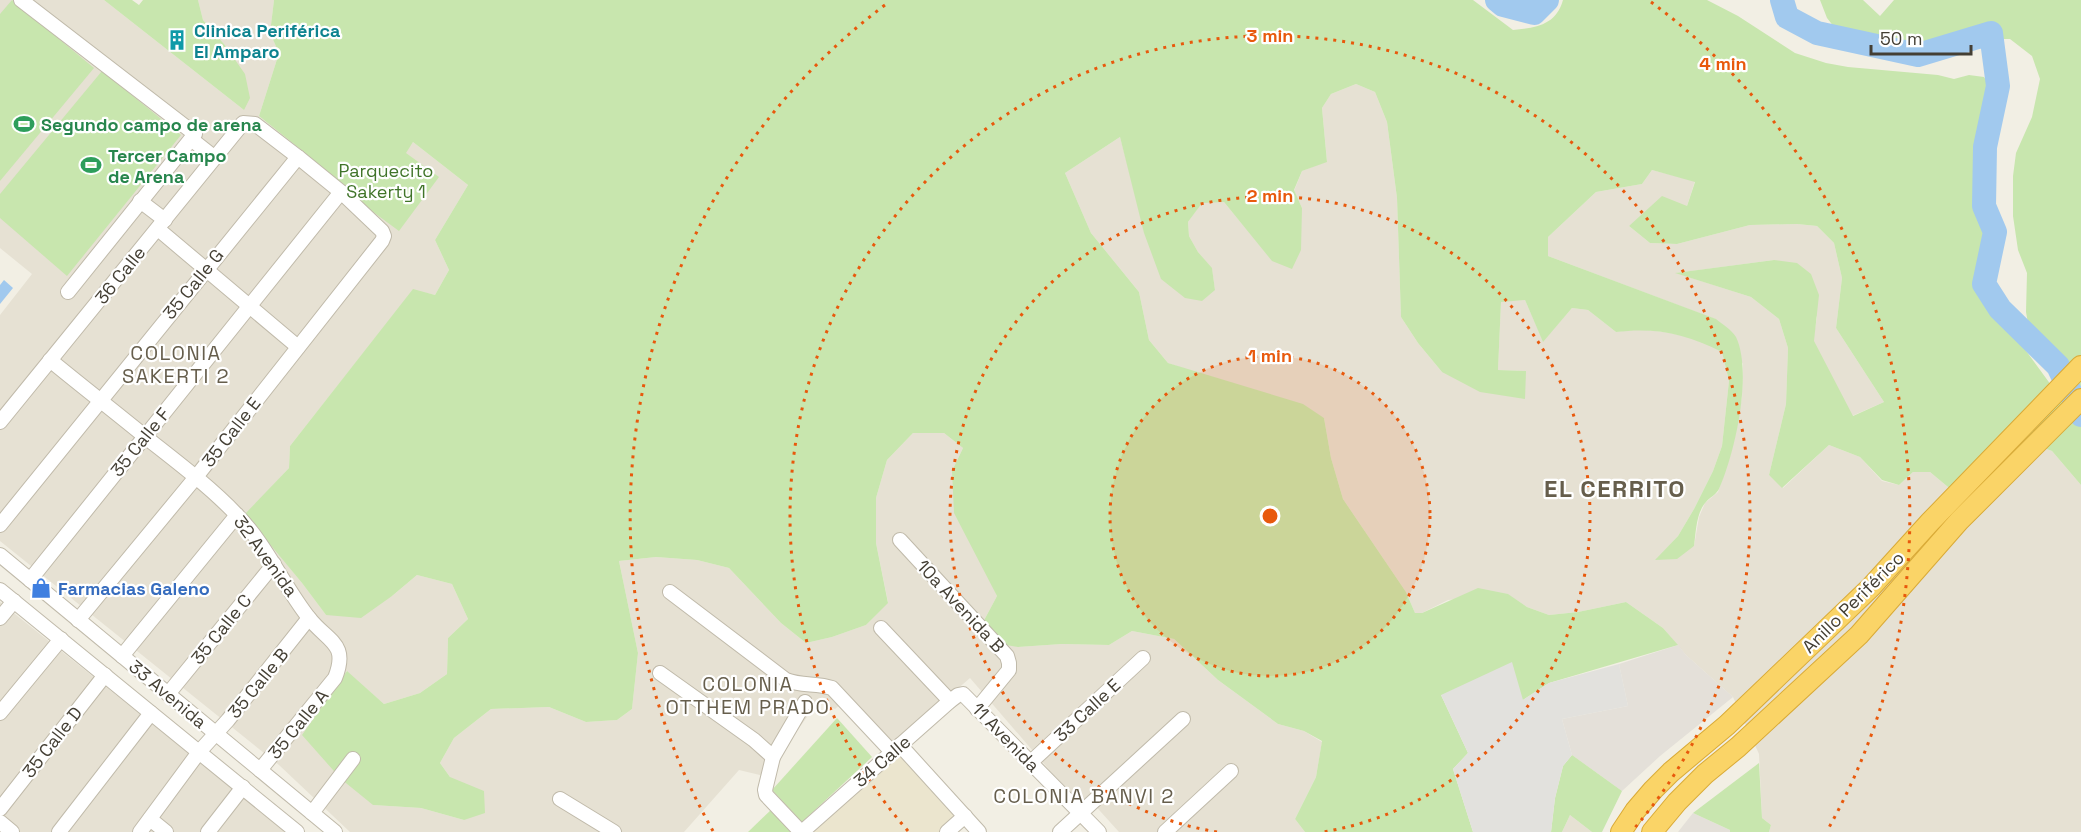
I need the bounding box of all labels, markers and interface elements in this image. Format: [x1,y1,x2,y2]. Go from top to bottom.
scale bar [1871,18,1972,56]
place label: Clinica Periférica El Amparo [194,19,341,63]
text: 3 min [1247,24,1293,47]
text: 50 m [1880,27,1922,50]
building icon: Clinica Periférica El Amparo [165,28,189,52]
text: 4 min [1699,52,1747,75]
sports icon: Segundo campo de arena [12,112,36,136]
place label: Segundo campo de arena [41,113,263,136]
place label: Tercer Campo de Arena [108,144,227,188]
sports icon: Tercer Campo de Arena [79,153,103,177]
park label: Parquecito Sakerty 1 [339,159,433,203]
text: 2 min [1247,184,1293,207]
street label: 36 Calle [90,241,150,309]
street label: 35 Calle G [158,244,228,324]
district label: COLONIA SAKERTI 2 [122,340,230,389]
text: 1 min [1248,344,1292,367]
street label: 35 Calle E [197,392,265,472]
street label: 35 Calle F [105,403,175,481]
district label: EL CERRITO [1544,473,1686,504]
centre of rings [1260,506,1280,526]
street label: 32 Avenida [229,511,303,601]
street label: Anillo Periférico [1797,546,1909,658]
street label: 10a Avenida B [912,555,1010,657]
shop icon: Farmacias Galeno [29,576,53,600]
place label: Farmacias Galeno [58,577,210,600]
street label: 35 Calle C [186,589,256,669]
street label: 35 Calle B [223,643,293,723]
street label: 33 Avenida [124,655,212,733]
district label: COLONIA OTTHEM PRADO [666,671,830,720]
street label: 33 Calle E [1049,673,1125,747]
street label: 35 Calle A [263,684,333,764]
street label: 11 Avenida [967,697,1045,777]
street label: 35 Calle D [17,702,87,782]
street label: 34 Calle [849,730,915,792]
district label: COLONIA BANVI 2 [993,783,1175,809]

